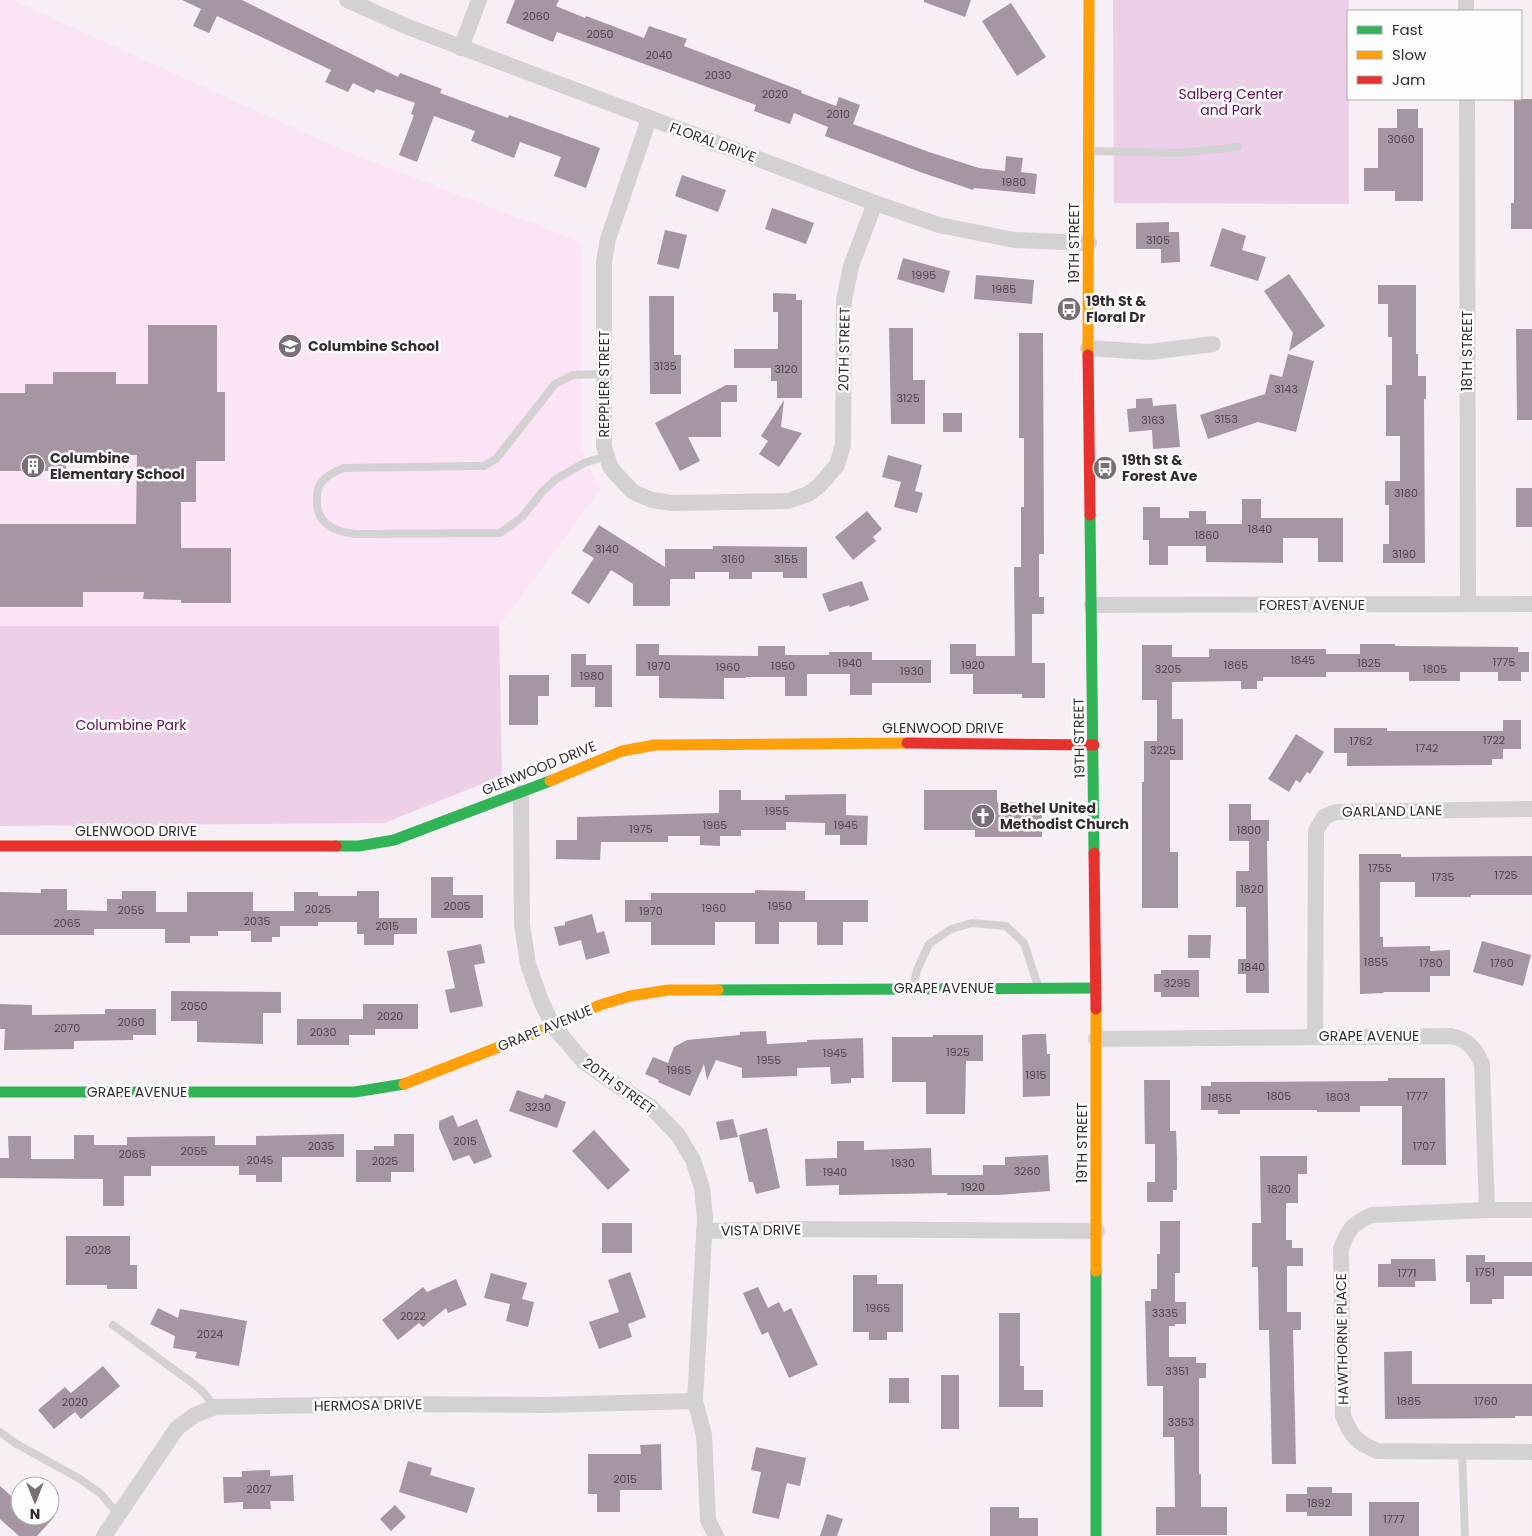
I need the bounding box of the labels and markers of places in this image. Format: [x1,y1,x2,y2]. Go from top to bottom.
place label: 19th St & Floral Dr [1086,291,1147,327]
bus stop icon: 19th St & Floral Dr [1056,296,1082,322]
school or university icon: Columbine School [277,333,303,359]
place label: Columbine School [308,336,439,356]
place label: Columbine Elementary School [50,448,185,484]
place label: 19th St & Forest Ave [1122,450,1198,486]
building icon: Columbine Elementary School [20,453,46,479]
bus stop icon: 19th St & Forest Ave [1092,455,1118,481]
place label: Bethel United Methodist Church [1000,798,1129,834]
church icon: Bethel United Methodist Church [970,803,996,829]

